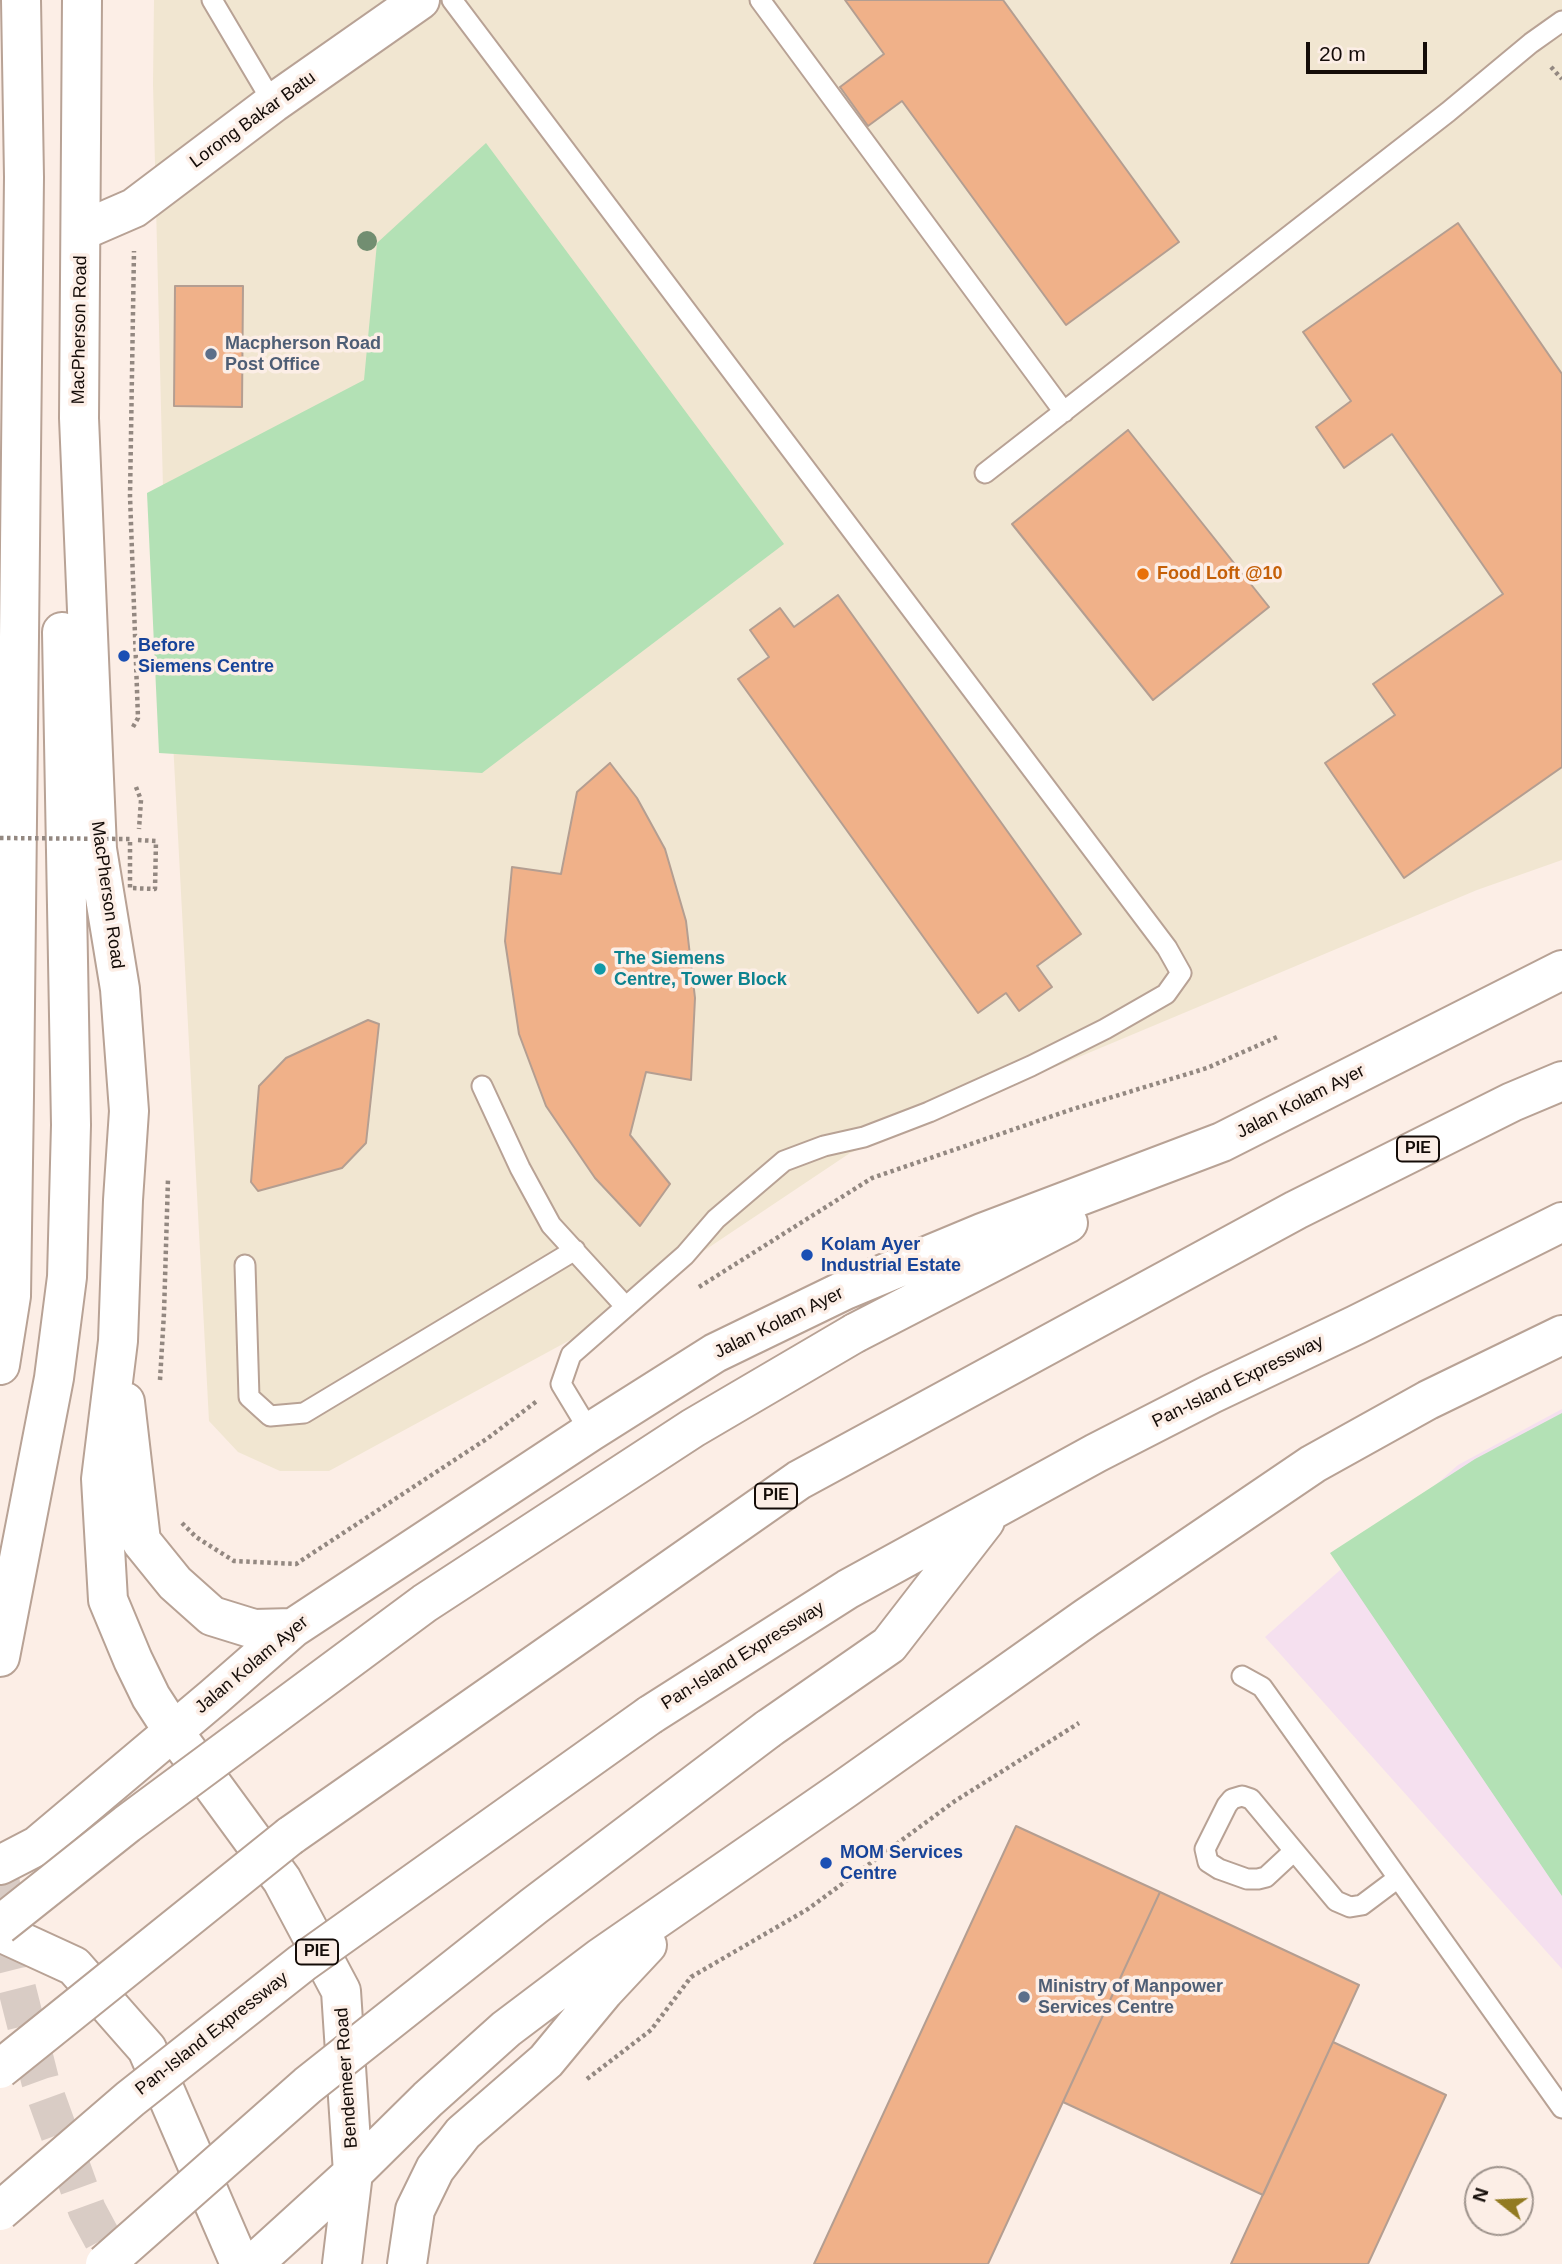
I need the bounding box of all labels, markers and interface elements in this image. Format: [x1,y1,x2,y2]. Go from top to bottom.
scale bar [1310,28,1431,72]
text: 20 m [1319,42,1366,65]
street label: Lorong Bakar Batu [186,67,320,173]
street label: MacPherson Road [68,255,92,405]
place label: Macpherson Road Post Office [225,333,381,376]
marker: Macpherson Road Post Office [203,346,219,362]
place label: Food Loft @10 [1157,563,1283,585]
marker: Food Loft @10 [1135,566,1151,582]
place label: Before Siemens Centre [138,635,274,678]
marker: Before Siemens Centre [116,648,132,664]
street label: MacPherson Road [86,820,128,970]
place label: The Siemens Centre, Tower Block [614,948,787,990]
marker: The Siemens Centre, Tower Block [592,961,608,977]
street label: Jalan Kolam Ayer [1233,1060,1369,1144]
road number: PIE [1397,1136,1439,1162]
place label: Kolam Ayer Industrial Estate [821,1234,961,1276]
marker: Kolam Ayer Industrial Estate [799,1247,815,1263]
street label: Jalan Kolam Ayer [711,1282,847,1364]
street label: Pan-Island Expressway [1149,1331,1327,1433]
road number: PIE [755,1484,797,1508]
street label: Pan-Island Expressway [658,1597,828,1715]
street label: Jalan Kolam Ayer [191,1611,313,1719]
place label: MOM Services Centre [840,1842,963,1884]
marker: MOM Services Centre [818,1855,834,1871]
road number: PIE [296,1940,338,1964]
street label: Pan-Island Expressway [131,1968,293,2100]
place label: Ministry of Manpower Services Centre [1038,1976,1223,2018]
marker: Ministry of Manpower Services Centre [1016,1989,1032,2005]
street label: Bendemeer Road [331,2007,363,2149]
north arrow [1464,2166,1534,2236]
text: N [1468,2185,1493,2205]

